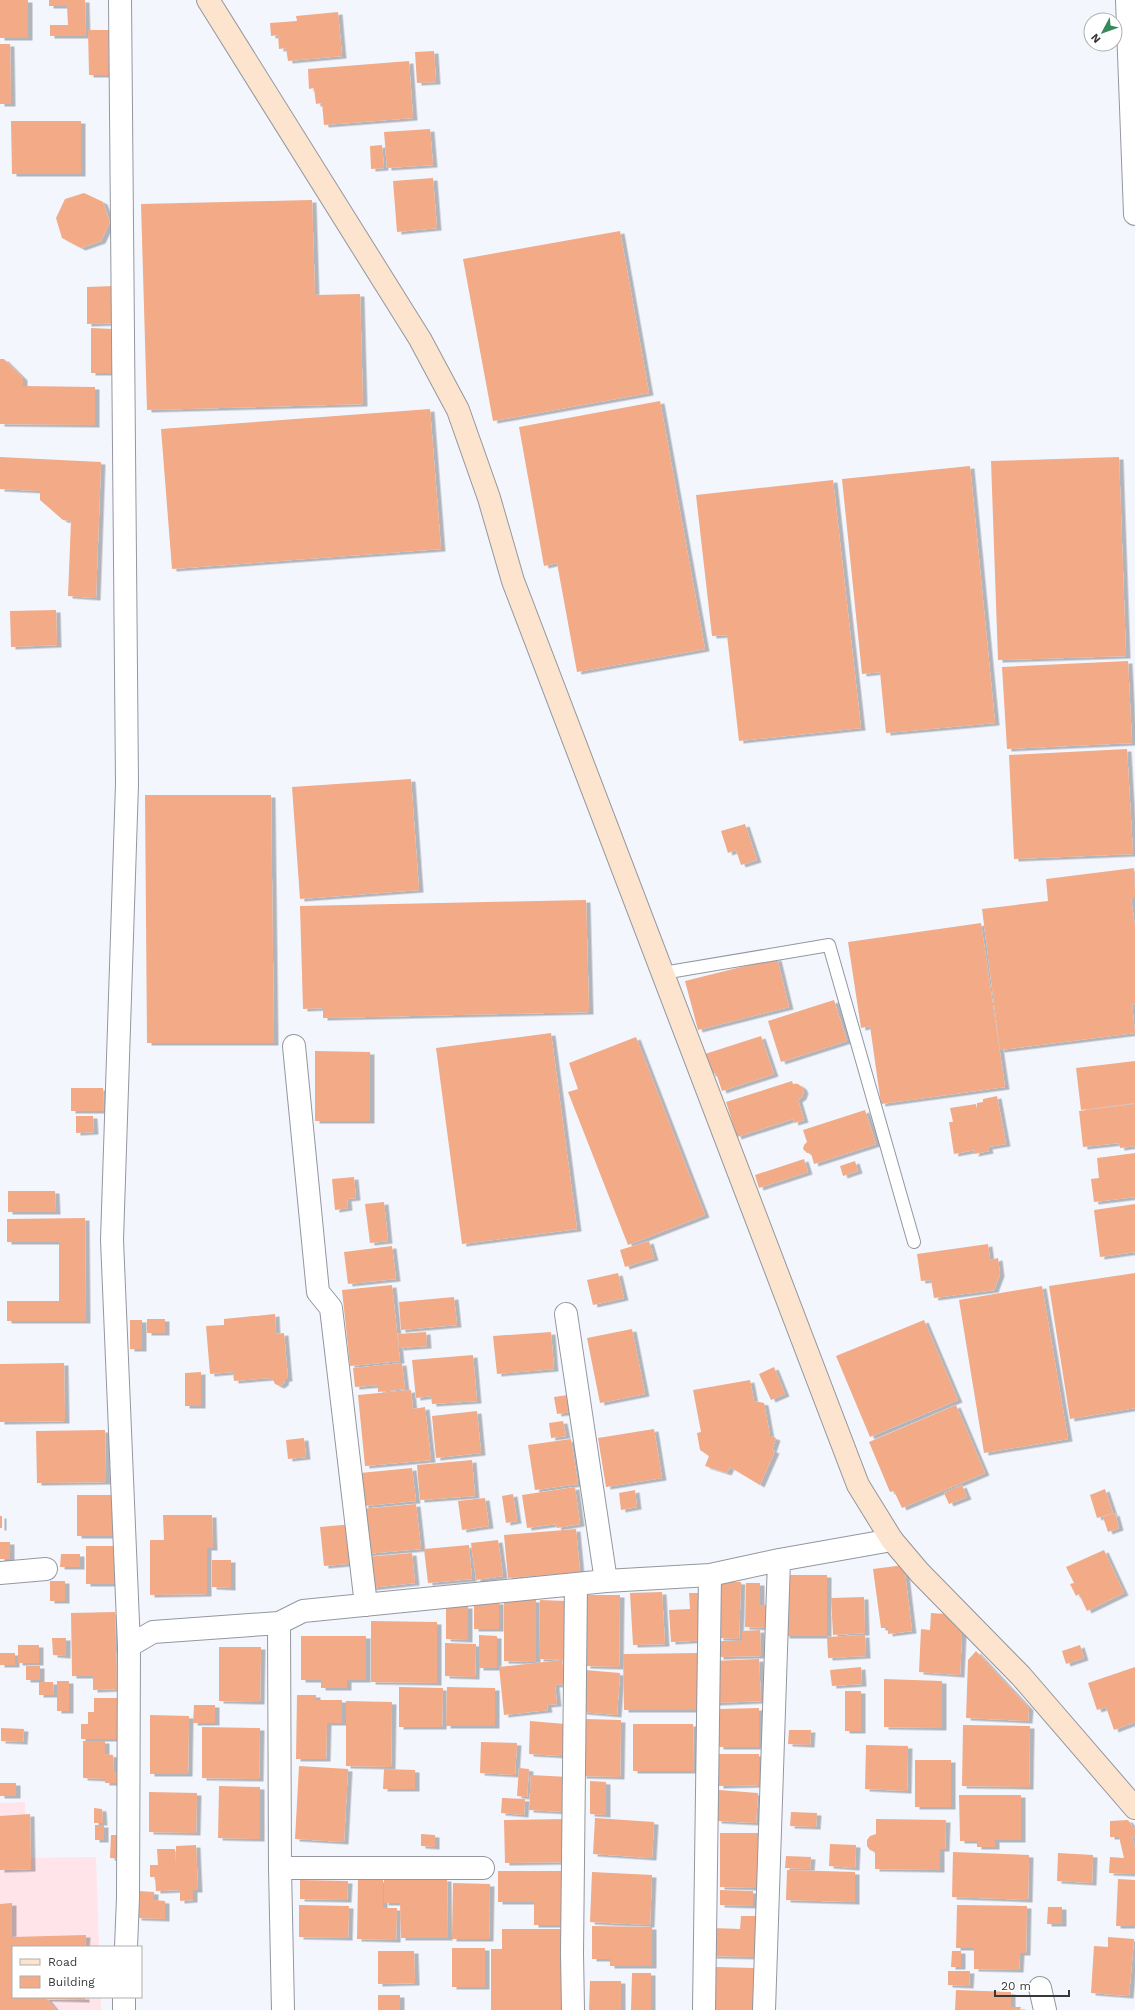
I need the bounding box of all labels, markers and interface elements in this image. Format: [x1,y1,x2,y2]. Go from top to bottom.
north arrow [1083,12,1123,52]
text: N [1088,31,1103,46]
legend [12,1946,142,1998]
text: Road [48,1955,77,1969]
scale bar [995,1972,1069,1998]
text: Building [48,1975,95,1989]
text: 20 m [1001,1979,1031,1993]

